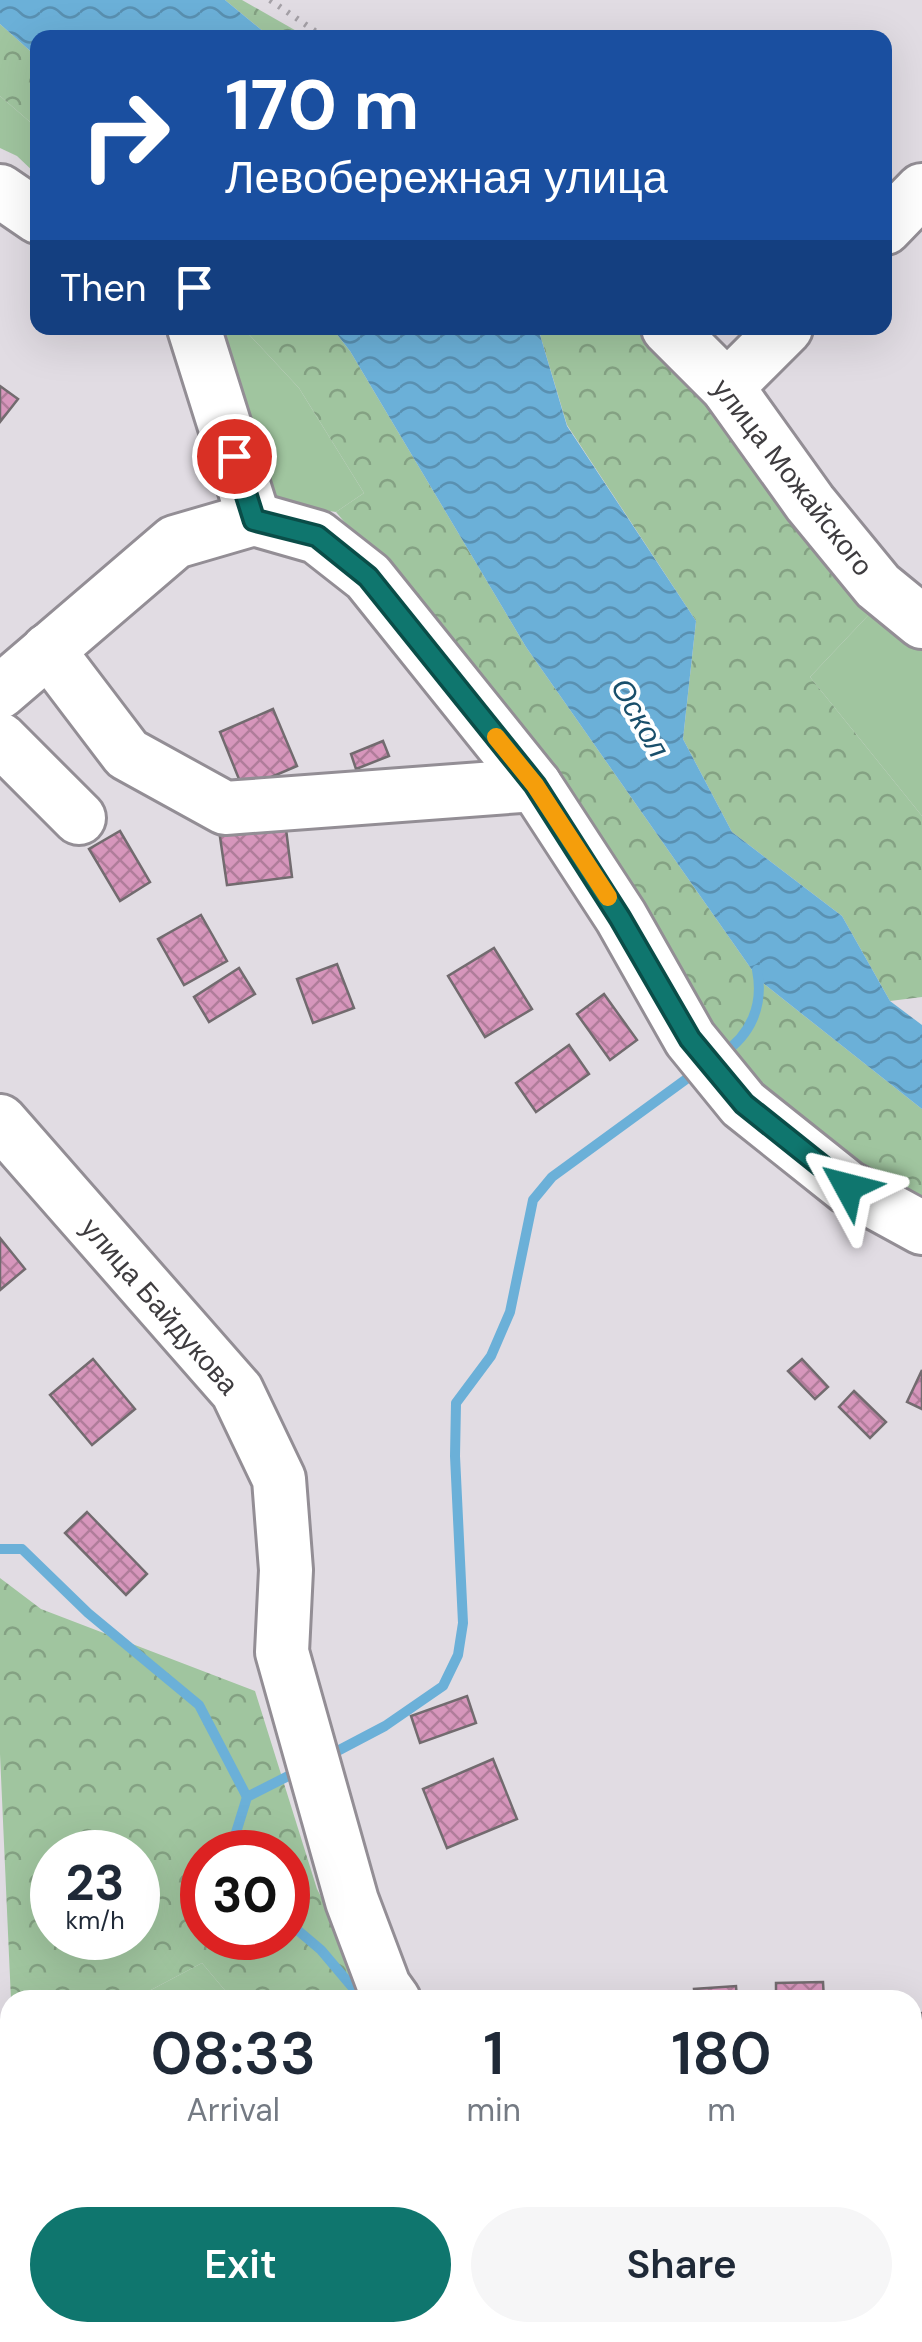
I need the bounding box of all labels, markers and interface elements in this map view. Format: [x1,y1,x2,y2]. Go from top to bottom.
text: 170 m [225,60,419,151]
icon: right [60,70,190,200]
text: Левобережная улица [225,148,668,207]
icon: arrive [167,260,222,315]
text: Then [60,263,147,313]
street label: улица Можайского [704,371,881,583]
pin [192,414,277,499]
icon: arrive [207,429,262,484]
water label: Оскол [602,671,679,765]
position arrow [796,1135,900,1239]
street label: улица Байдукова [73,1210,247,1403]
speed limit sign: 30 [180,1830,310,1960]
text: 23 [66,1850,125,1916]
text: km/h [65,1904,125,1937]
text: 08:33 [150,2014,316,2093]
text: 1 [483,2014,504,2093]
text: 180 [671,2014,772,2093]
text: Arrival [187,2089,280,2131]
text: min [466,2089,521,2131]
text: m [707,2089,736,2131]
button: Exit [30,2207,451,2322]
button: Share [471,2207,892,2322]

